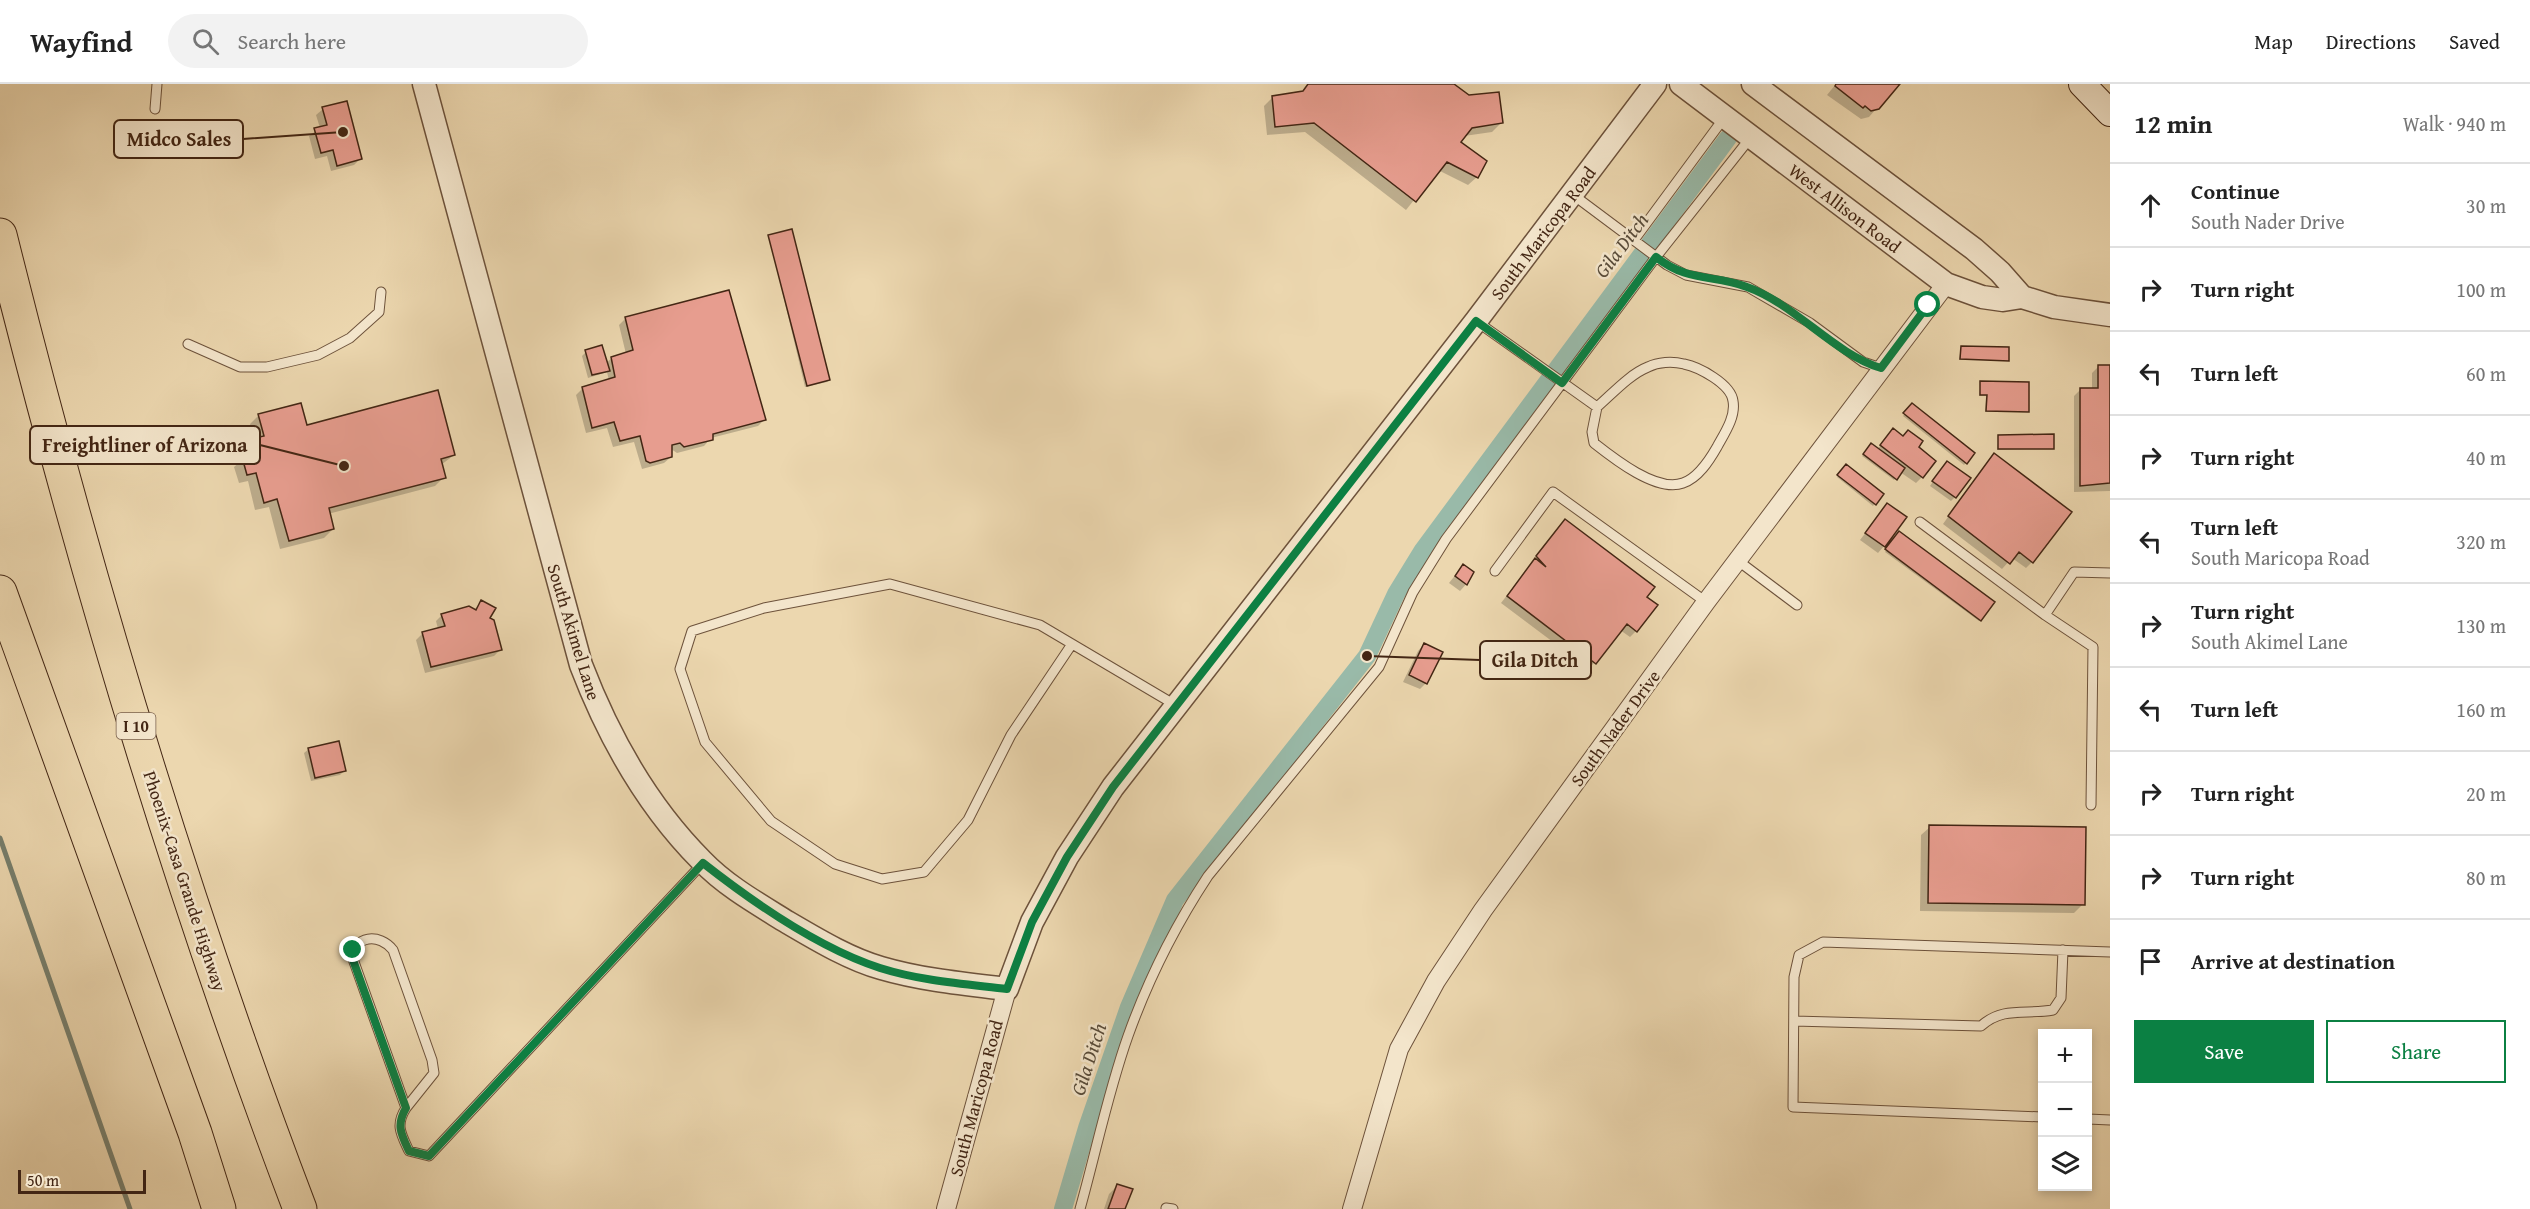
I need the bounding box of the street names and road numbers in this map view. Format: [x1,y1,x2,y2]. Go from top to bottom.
street label: West Allison Road [1783,157,1907,260]
street label: South Maricopa Road [1484,160,1602,305]
street label: South Akimel Lane [540,561,608,703]
street label: South Nader Drive [1563,664,1667,792]
road number: I 10 [116,713,156,739]
street label: Phoenix-Casa Grande Highway [137,767,233,995]
street label: South Maricopa Road [942,1016,1010,1179]

